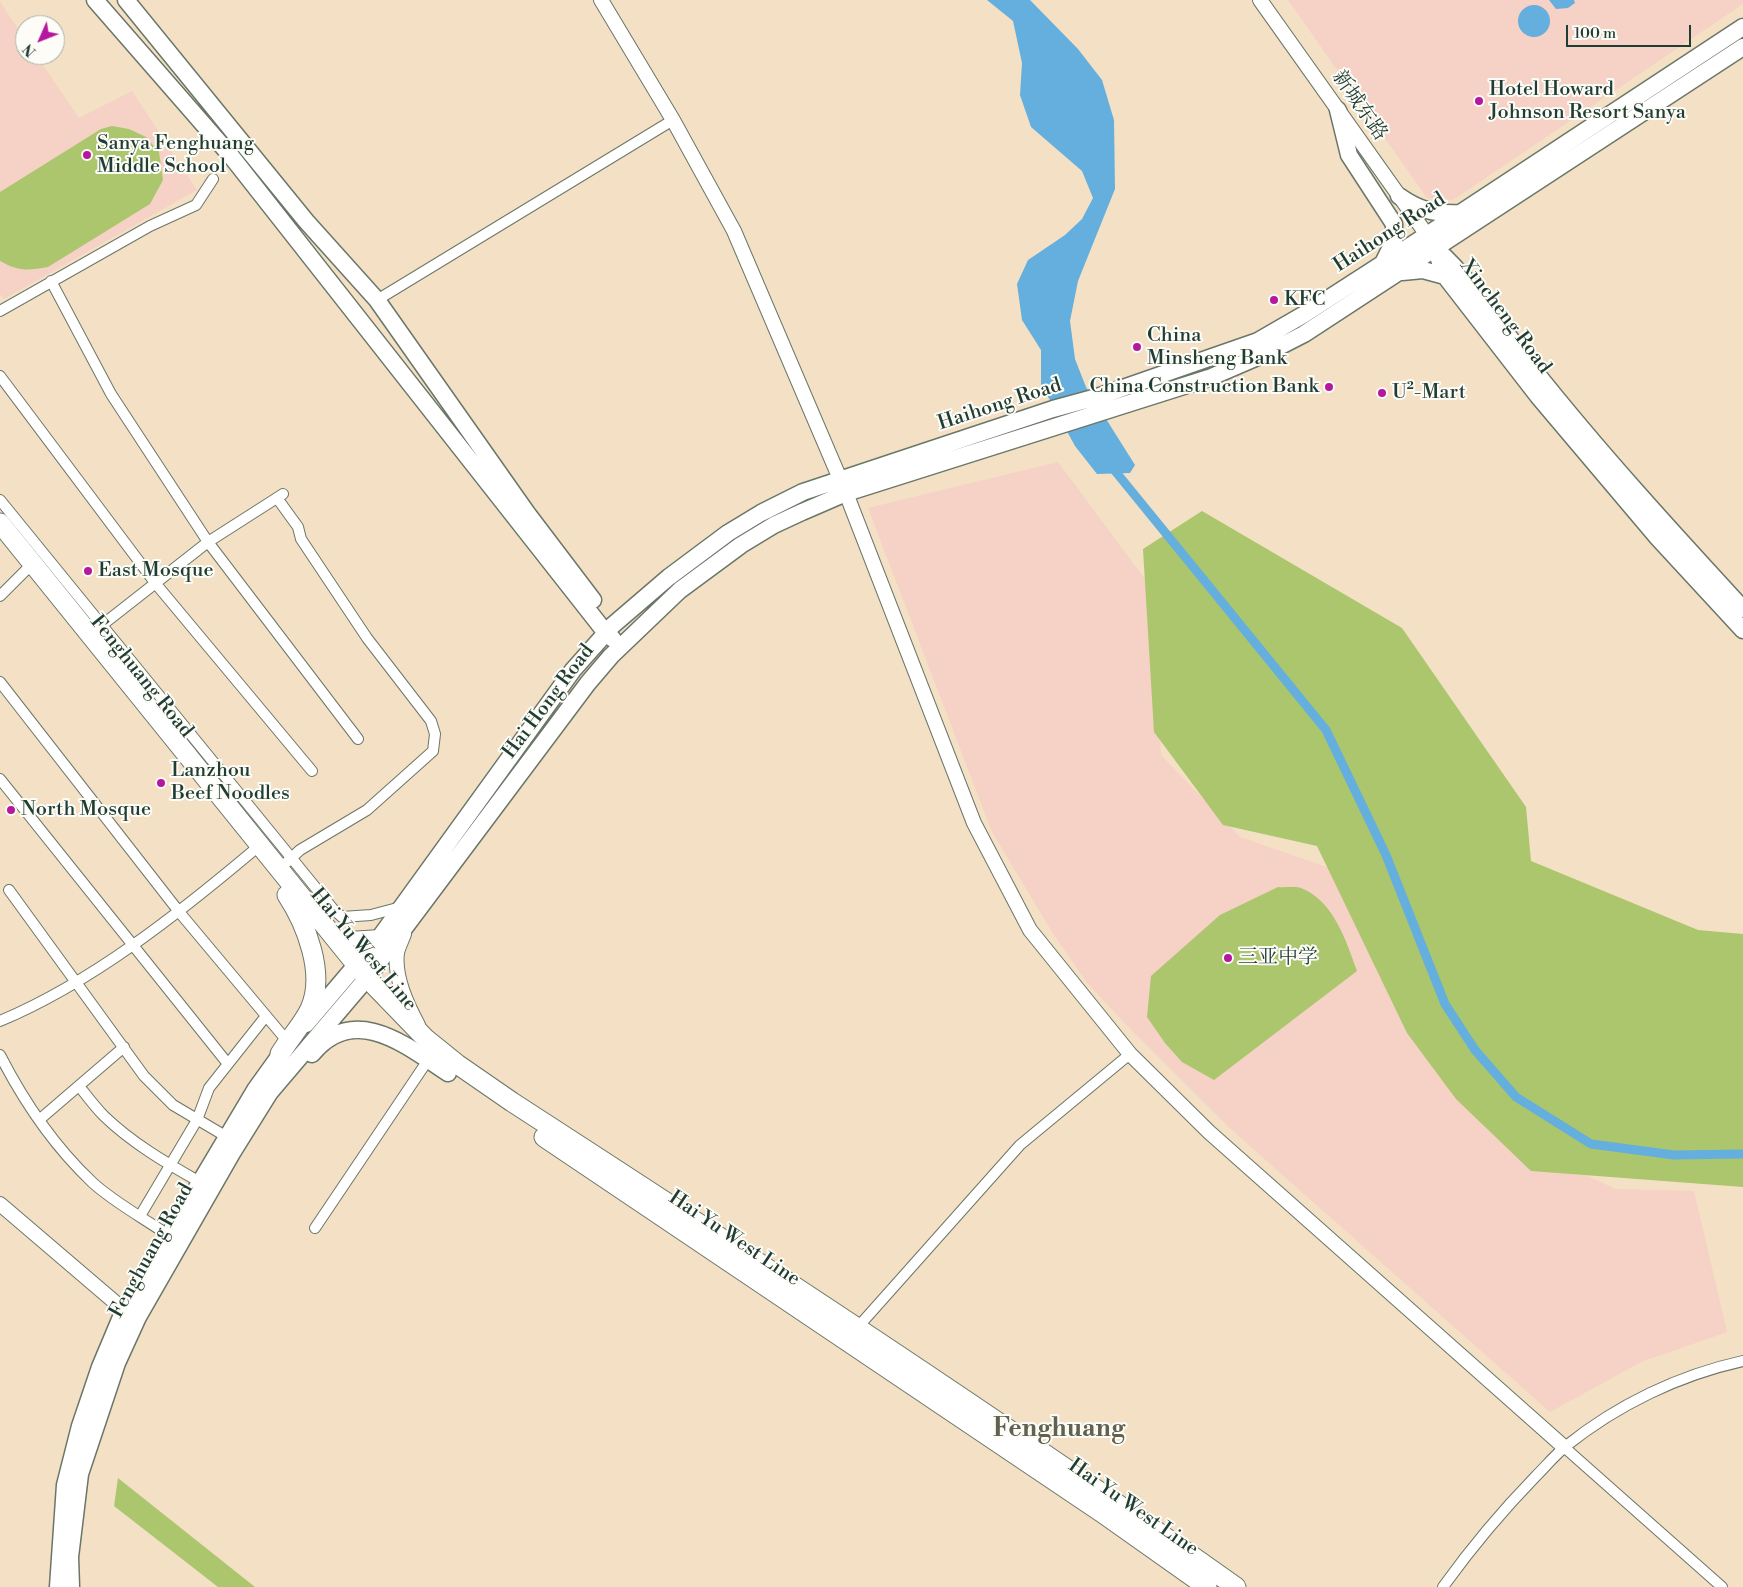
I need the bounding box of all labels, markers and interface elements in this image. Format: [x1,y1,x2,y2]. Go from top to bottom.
north arrow [15,15,65,65]
scale bar [1568,15,1693,47]
text: 100 m [1574,24,1616,43]
text: N [20,39,40,60]
street label: 新城东路 [1326,66,1392,146]
place label: Hotel Howard Johnson Resort Sanya [1489,78,1686,125]
marker: Hotel Howard Johnson Resort Sanya [1473,95,1485,107]
place label: Sanya Fenghuang Middle School [97,132,254,179]
marker: Sanya Fenghuang Middle School [81,149,93,161]
street label: Haihong Road [1330,188,1450,278]
street label: Xincheng Road [1454,255,1556,379]
place label: KFC [1284,288,1325,312]
marker: KFC [1268,294,1280,306]
place label: China Minsheng Bank [1147,324,1287,371]
marker: China Minsheng Bank [1131,341,1143,353]
street label: Haihong Road [935,374,1065,436]
place label: China Construction Bank [1089,375,1319,399]
marker: China Construction Bank [1323,381,1335,393]
place label: U²-Mart [1392,381,1466,405]
marker: U²-Mart [1376,387,1388,399]
place label: East Mosque [98,559,214,583]
marker: East Mosque [82,565,94,577]
street label: Fenghuang Road [84,611,198,743]
street label: Hai Hong Road [498,640,600,764]
place label: Lanzhou Beef Noodles [171,759,290,806]
marker: Lanzhou Beef Noodles [155,777,167,789]
place label: North Mosque [21,798,151,822]
marker: North Mosque [5,804,17,816]
street label: Hai Yu West Line [305,884,421,1016]
place label: 三亚中学 [1238,946,1318,970]
marker: 三亚中学 [1222,952,1234,964]
street label: Fenghuang Road [105,1179,199,1323]
street label: Hai Yu West Line [664,1186,804,1292]
district label: Fenghuang [993,1415,1125,1445]
street label: Hai Yu West Line [1063,1454,1203,1562]

